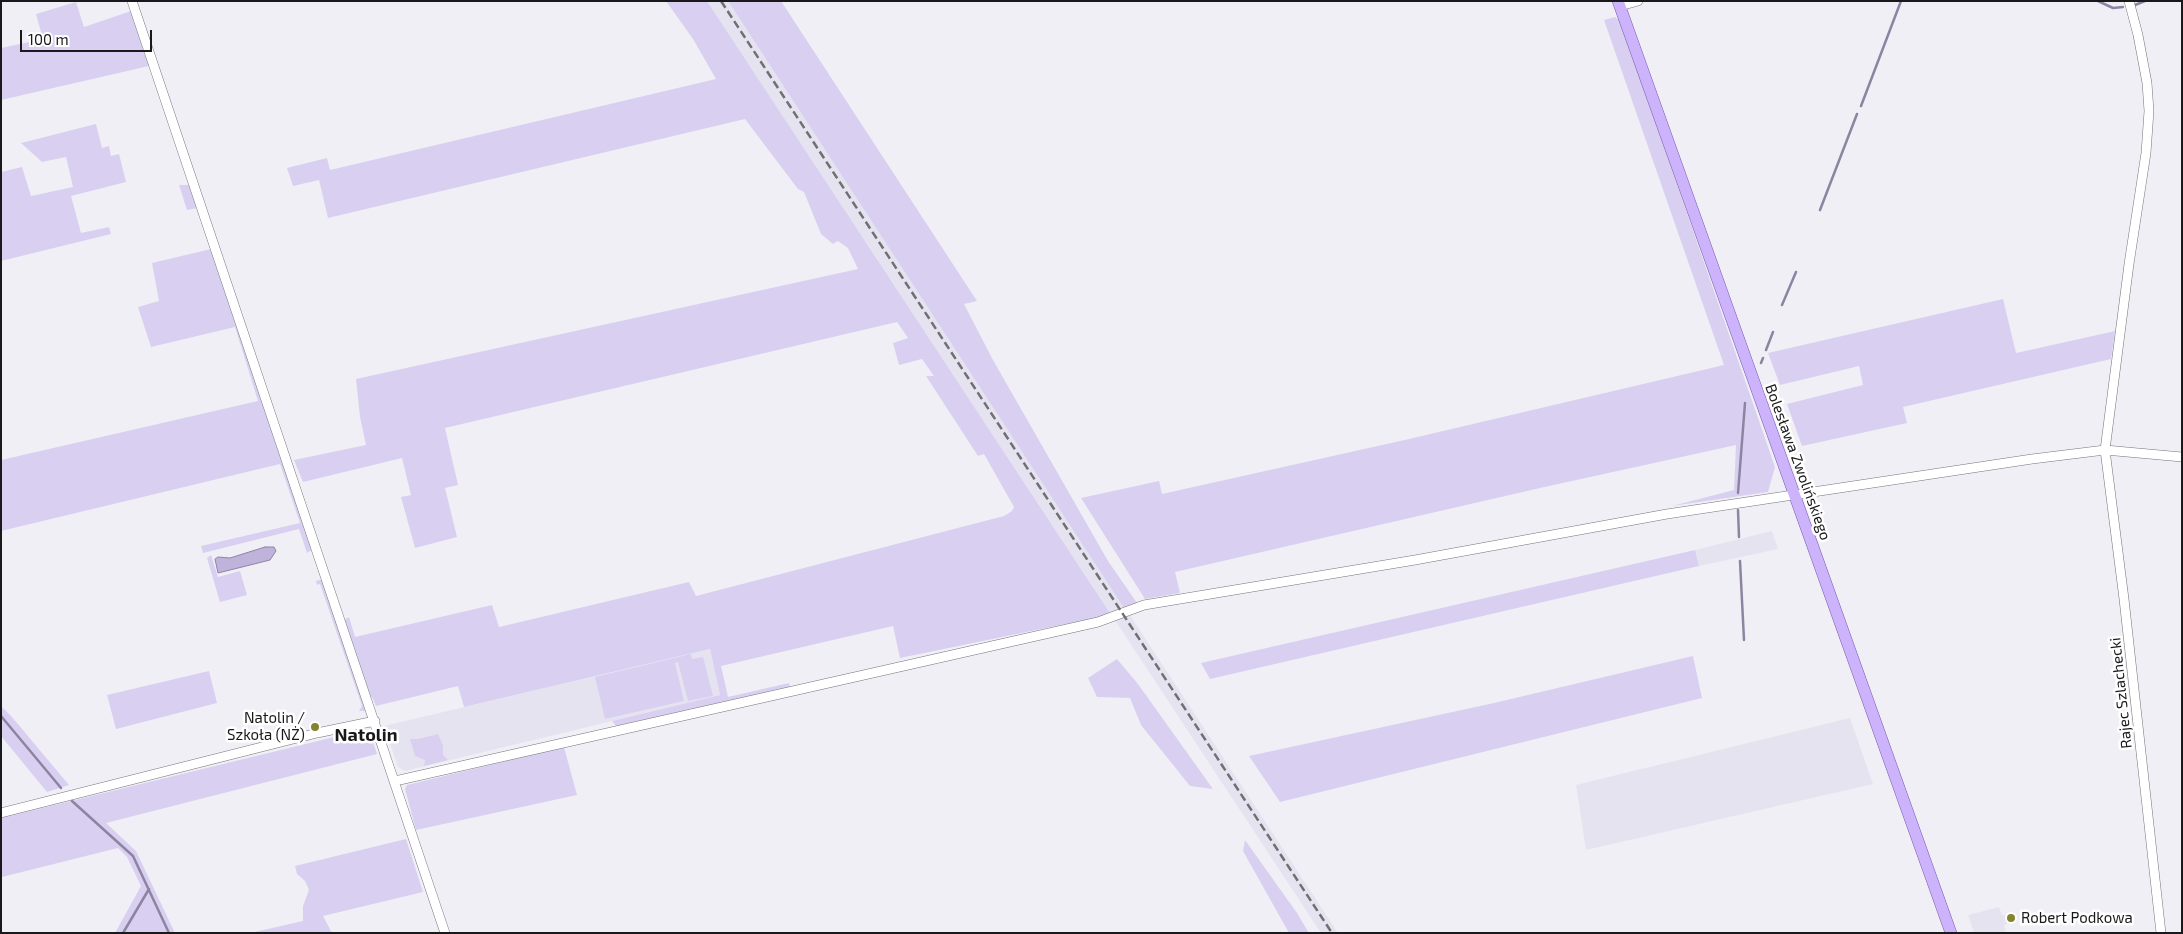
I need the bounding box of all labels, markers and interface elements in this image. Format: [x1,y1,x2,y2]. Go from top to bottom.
scale bar [22,20,155,52]
text: 100 m [28,30,69,48]
street label: Bolesława Zwolińskiego [1761,381,1835,543]
street label: Rajec Szlachecki [2106,637,2136,749]
place label: Natolin / Szkoła (NŻ) [227,709,305,744]
marker: Natolin / Szkoła (NŻ) [309,721,321,733]
district label: Natolin [335,724,397,746]
place label: Robert Podkowa [2021,909,2133,927]
marker: Robert Podkowa [2005,912,2017,924]

